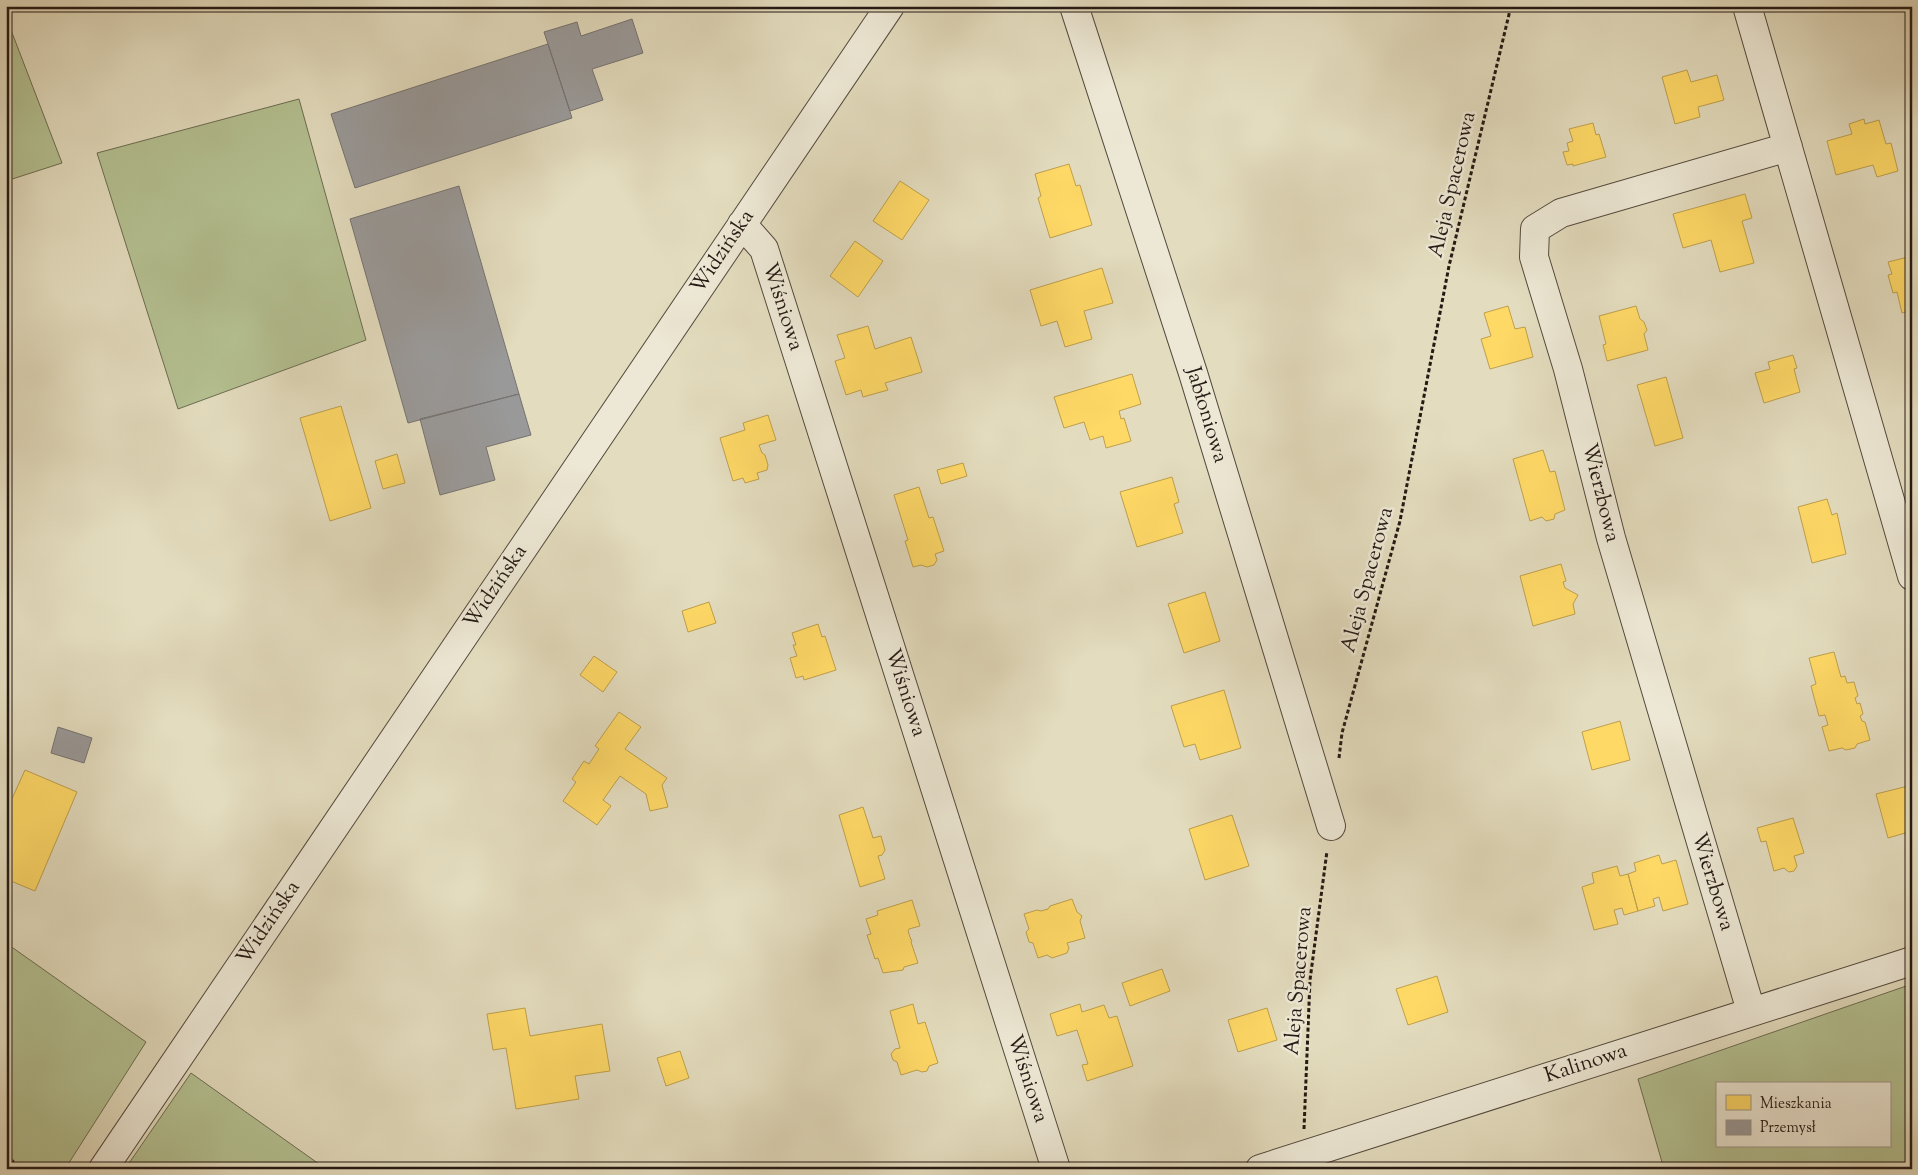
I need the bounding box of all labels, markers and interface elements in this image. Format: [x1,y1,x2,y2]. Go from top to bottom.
street label: Aleja Spacerowa [1422,109,1484,261]
street label: Widzińska [684,204,762,300]
street label: Wiśniowa [754,259,810,355]
street label: Jabłoniowa [1177,362,1235,467]
street label: Wierzbowa [1573,440,1627,546]
street label: Aleja Spacerowa [1334,504,1402,656]
street label: Widzińska [457,539,535,635]
street label: Wiśniowa [877,645,933,741]
street label: Wierzbowa [1683,829,1741,935]
street label: Widzińska [230,875,308,971]
street label: Aleja Spacerowa [1278,905,1320,1057]
street label: Wiśniowa [999,1031,1055,1127]
street label: Kalinowa [1541,1036,1631,1091]
legend [1716,1082,1890,1148]
text: Mieszkania [1760,1094,1832,1115]
text: Przemysł [1760,1118,1816,1139]

